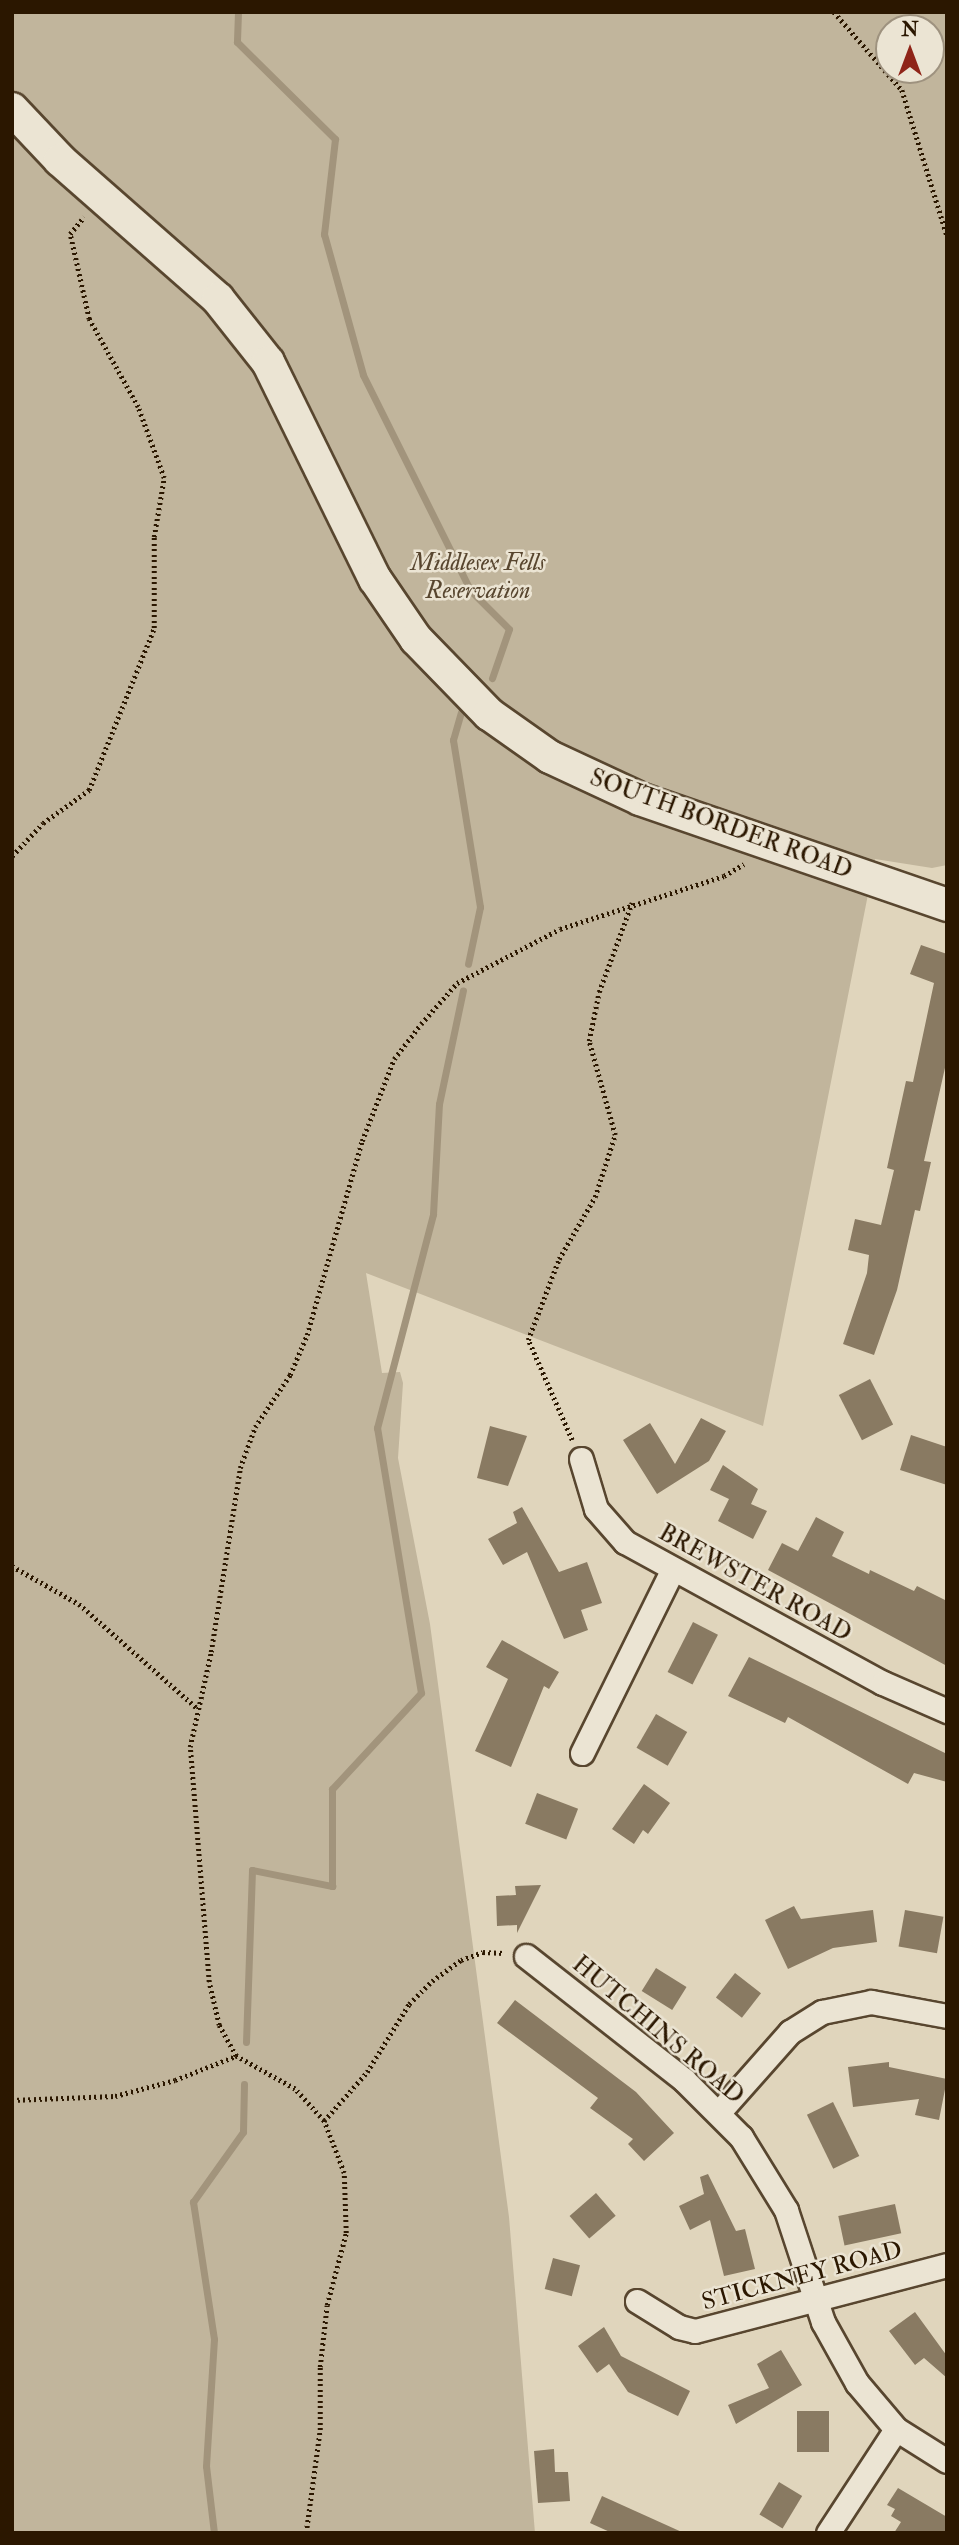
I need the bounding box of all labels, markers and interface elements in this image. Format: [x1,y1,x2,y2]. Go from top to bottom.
north arrow [875,14,945,84]
text: N [901,18,919,42]
park label: Middlesex Fells Reservation [411,549,545,605]
street label: SOUTH BORDER ROAD [586,763,856,885]
street label: BREWSTER ROAD [654,1518,856,1648]
street label: HUTCHINS ROAD [566,1950,750,2110]
street label: STICKNEY ROAD [699,2235,905,2317]

